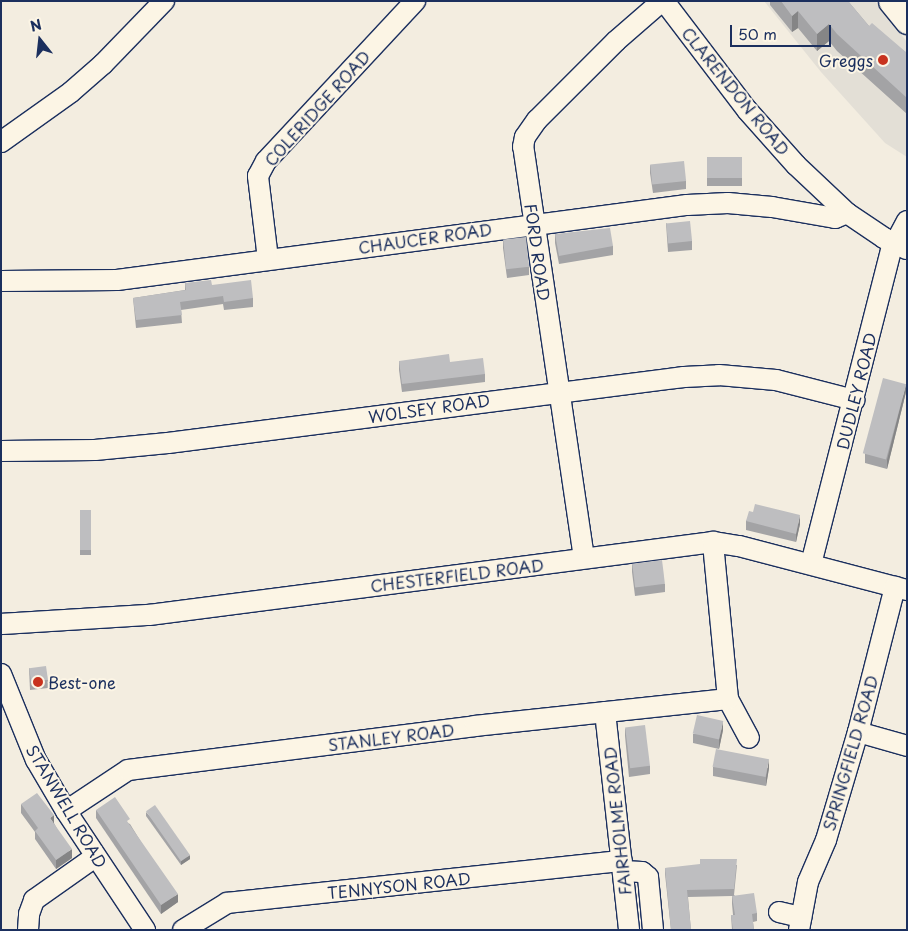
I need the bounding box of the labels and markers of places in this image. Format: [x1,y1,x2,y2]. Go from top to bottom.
place label: Greggs [819,50,873,70]
marker: Greggs [877,54,889,66]
place label: Best-one [48,672,116,692]
marker: Best-one [32,676,44,688]

